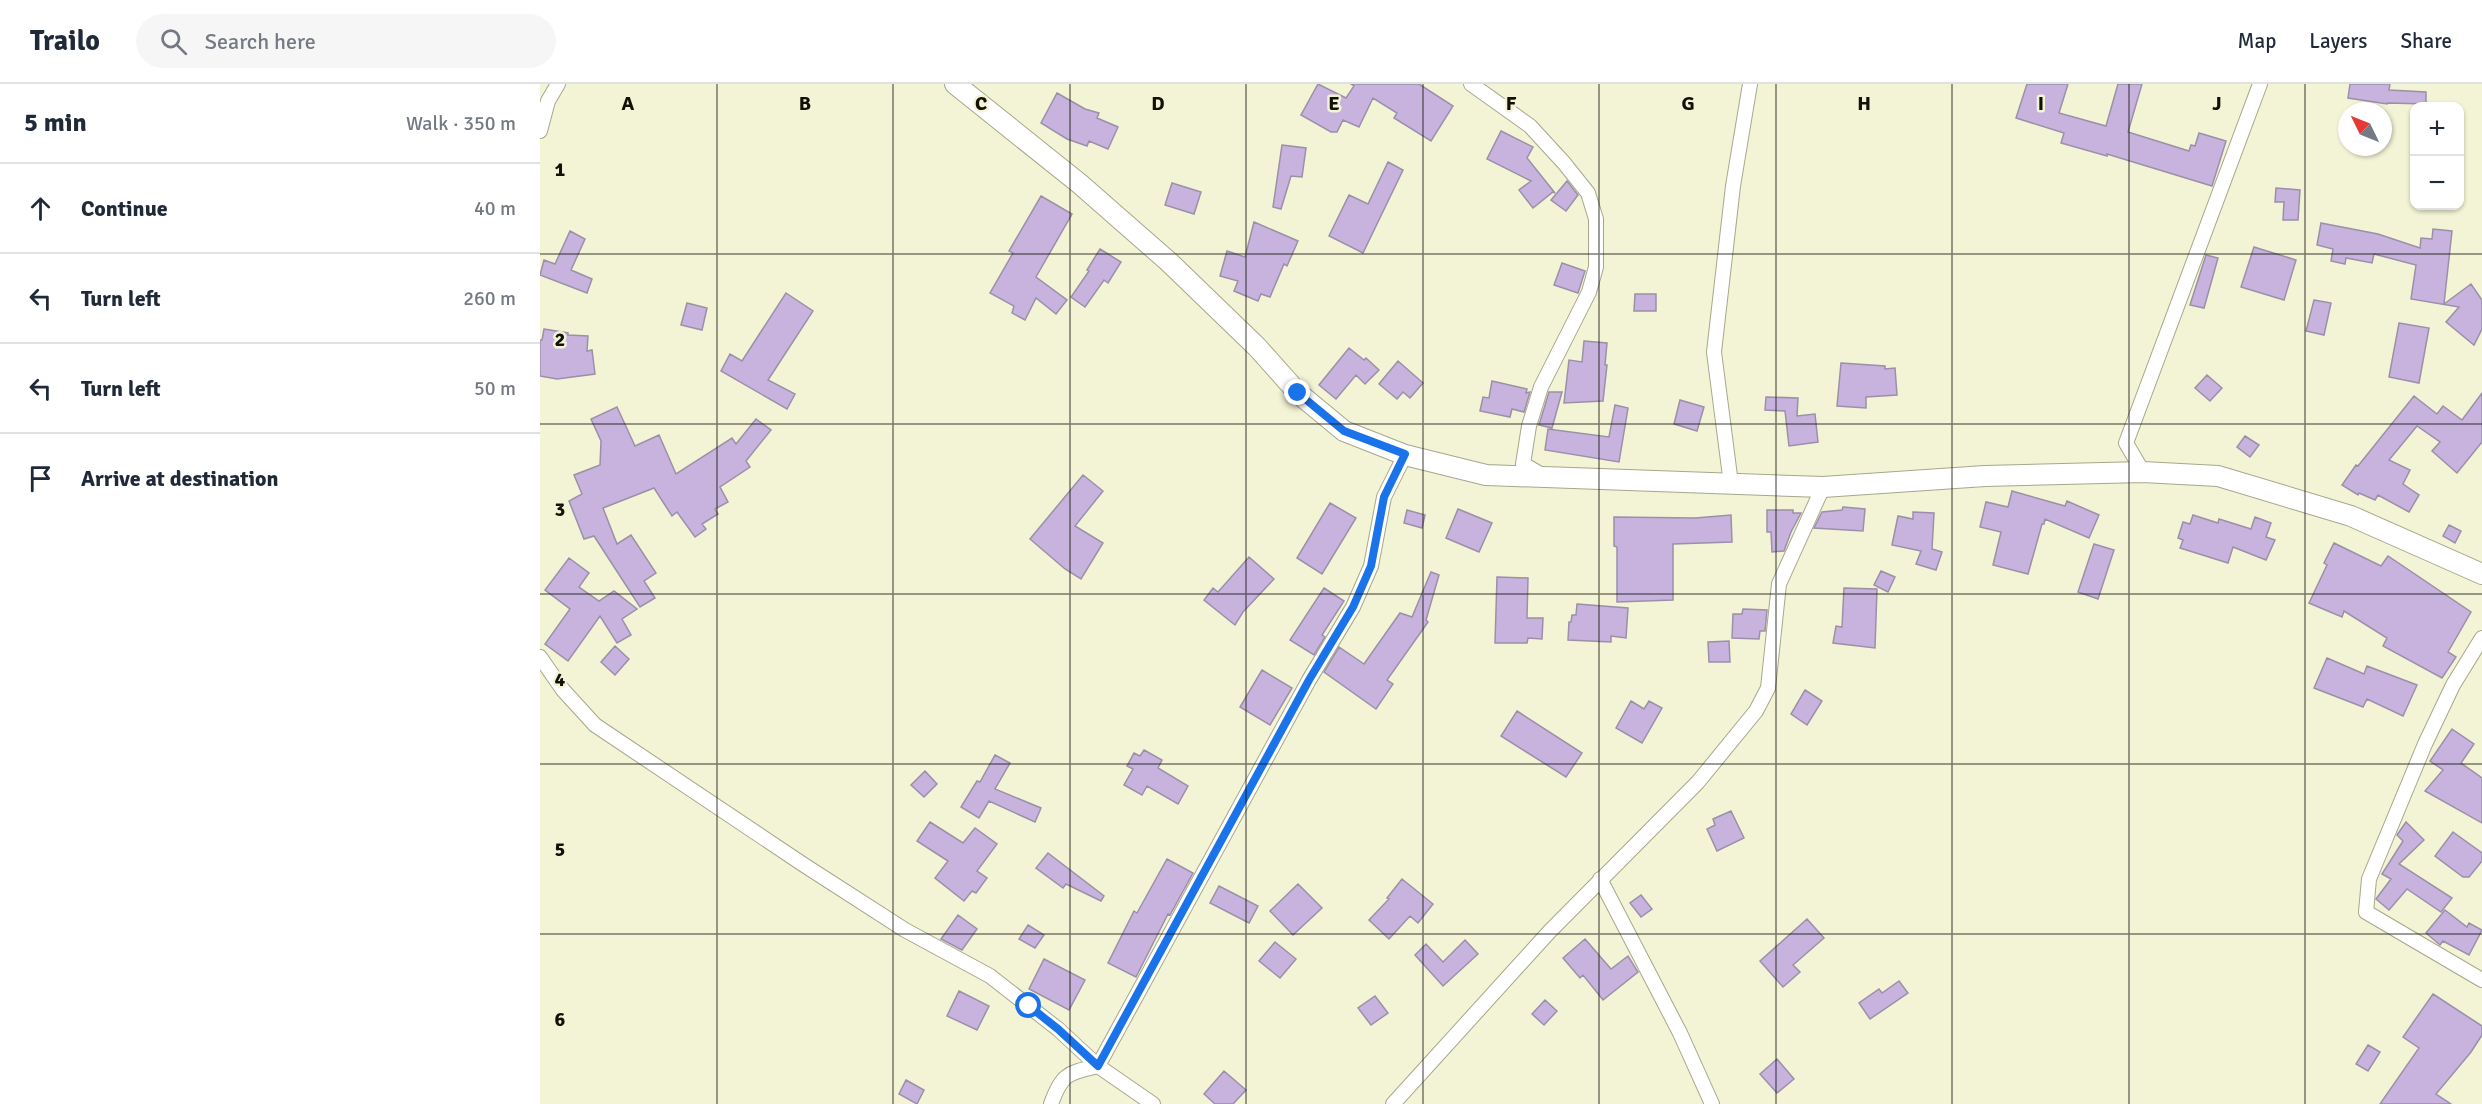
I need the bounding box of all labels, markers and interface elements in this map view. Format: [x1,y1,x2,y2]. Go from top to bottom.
search box [136,14,556,68]
text: Trailo [30,24,100,58]
icon: search [157,25,190,58]
text: Search here [205,28,316,55]
text: Map [2238,28,2276,54]
text: Layers [2309,28,2367,54]
text: Share [2400,28,2452,54]
text: A [622,91,635,116]
text: B [799,91,811,116]
text: C [975,91,987,116]
text: D [1151,91,1165,116]
text: E [1328,91,1340,116]
text: F [1506,91,1517,116]
text: G [1681,91,1695,116]
text: H [1857,91,1871,116]
text: I [2038,91,2044,116]
text: J [2212,91,2222,116]
north arrow [2338,102,2392,156]
map controls [2410,102,2464,210]
button: + [2410,102,2464,156]
text: 5 min [24,107,87,139]
text: Walk · 350 m [406,111,516,136]
button: − [2410,156,2464,210]
text: 1 [555,157,566,182]
icon: ahead [24,192,57,225]
text: Continue [81,195,168,222]
text: 40 m [474,196,516,221]
icon: left [24,282,57,315]
text: Turn left [81,285,161,312]
text: 260 m [463,286,516,311]
text: 2 [555,327,565,352]
icon: left [24,372,57,405]
text: Turn left [81,375,161,402]
text: 50 m [474,376,516,401]
route end [1284,379,1310,405]
icon: arrive [24,462,57,495]
text: Arrive at destination [81,465,278,492]
text: 3 [555,497,565,522]
text: 4 [555,667,566,692]
text: 5 [555,837,565,862]
route start [1015,992,1041,1018]
text: 6 [555,1007,566,1032]

